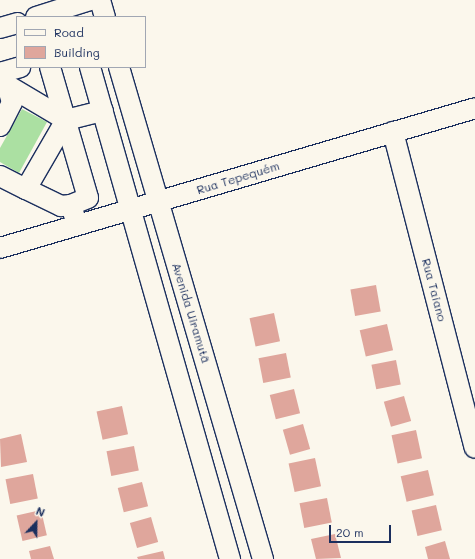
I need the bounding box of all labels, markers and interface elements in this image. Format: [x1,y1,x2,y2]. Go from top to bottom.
legend [16,16,146,68]
text: Road [54,24,84,40]
text: Building [54,44,100,60]
street label: Rua Tepequém [195,159,281,197]
street label: Rua Taiano [419,257,449,323]
street label: Avenida Uiramutã [169,261,213,365]
north arrow [16,503,56,543]
text: N [34,503,47,520]
scale bar [331,517,393,543]
text: 20 m [336,524,364,540]

